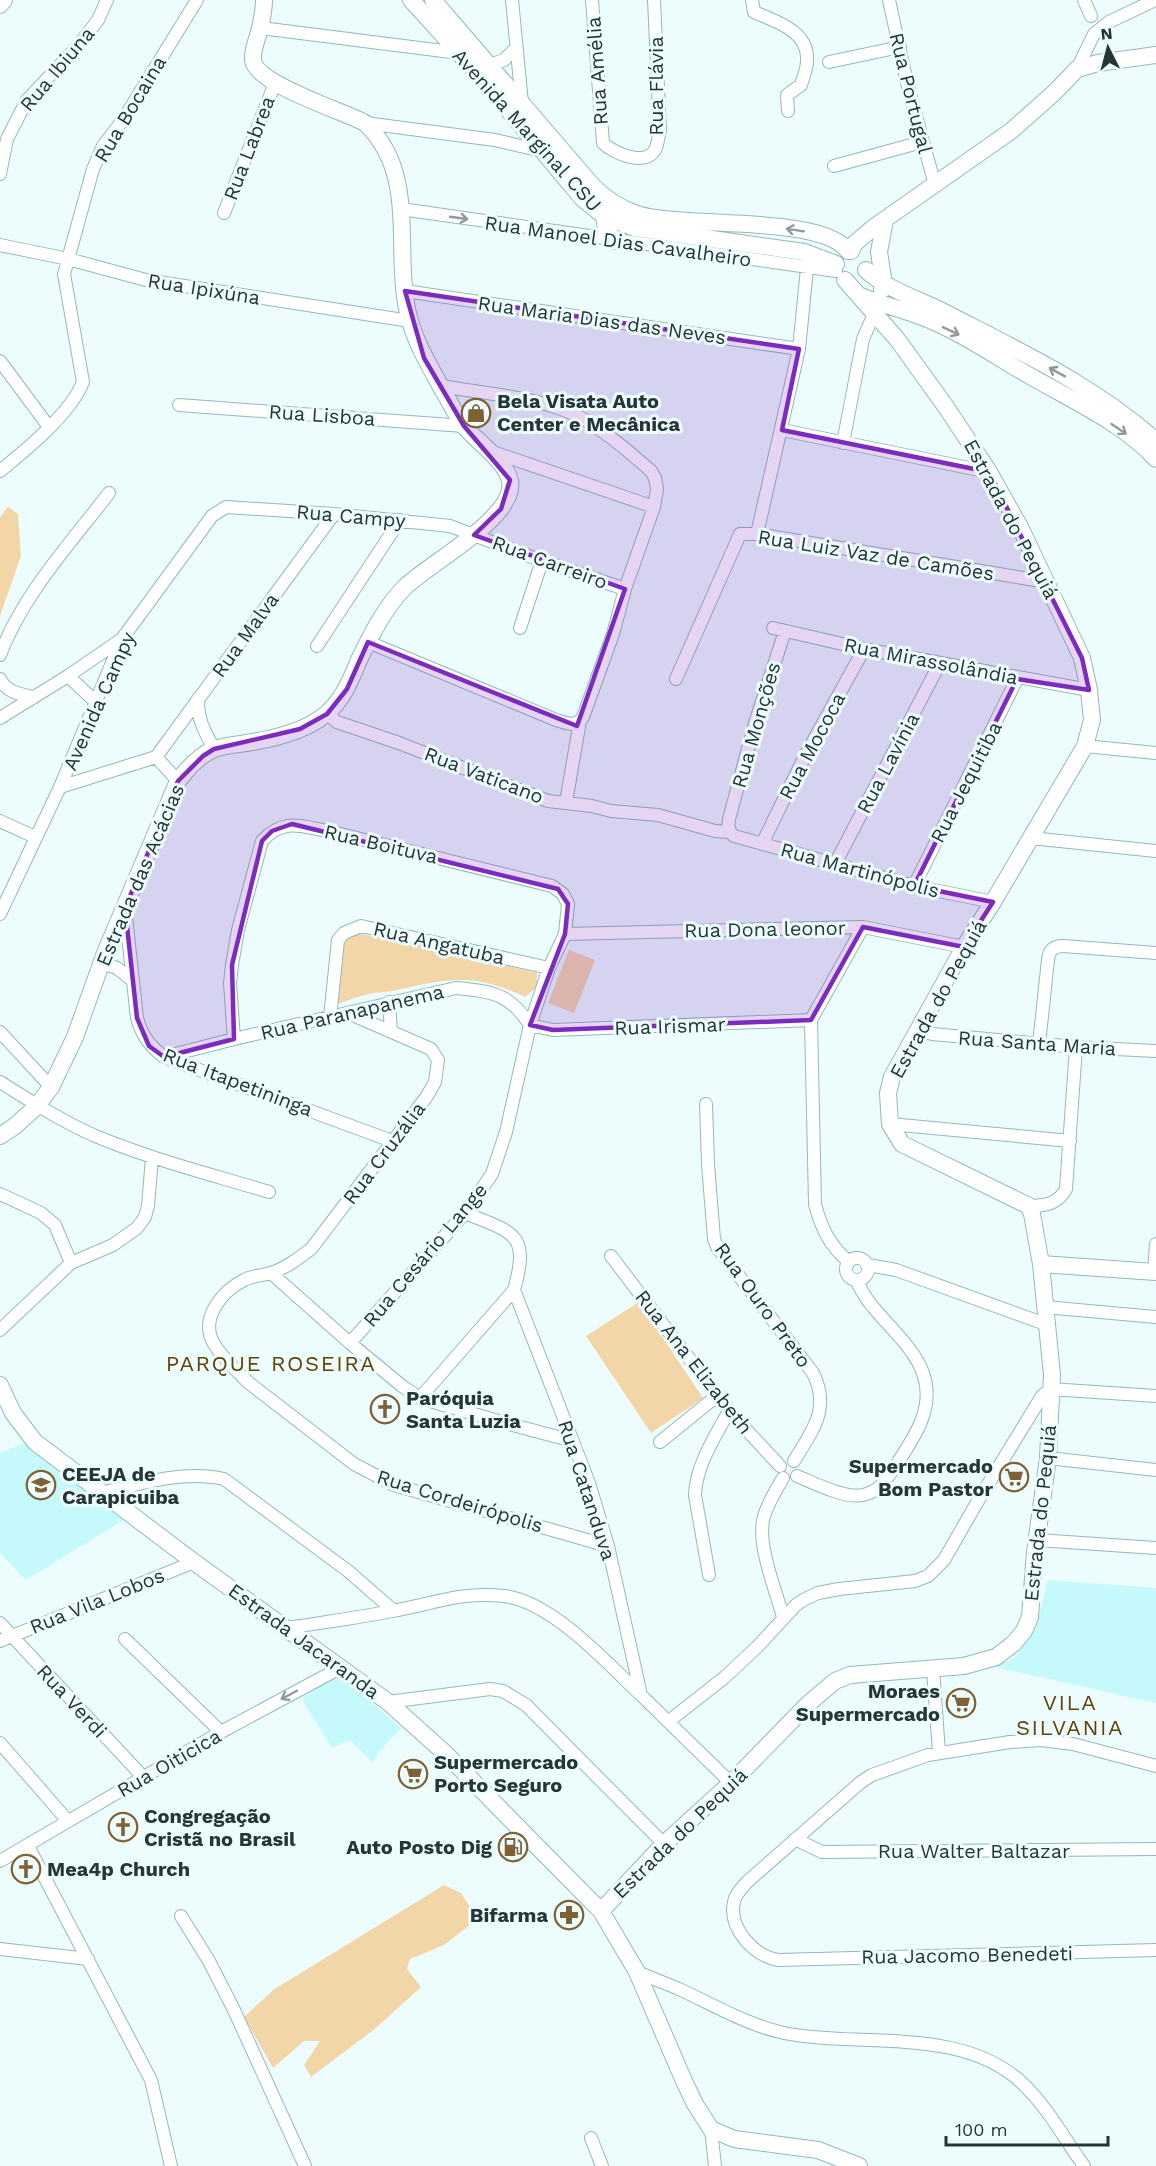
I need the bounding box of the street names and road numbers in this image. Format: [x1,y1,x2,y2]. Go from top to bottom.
street label: Rua Amélia [581,16,613,126]
street label: Rua Ibiuna [15,22,99,116]
street label: Rua Portugal [884,30,938,156]
street label: Rua Flávia [644,36,668,136]
street label: Avenida Marginal CSU [448,44,606,216]
street label: Rua Bocaina [89,52,171,166]
street label: Rua Labrea [218,93,280,203]
street label: Rua Manoel Dias Cavalheiro [483,210,753,272]
street label: Rua Ipixúna [146,268,262,310]
street label: Rua Maria Dias das Neves [476,291,728,349]
street label: Rua Lisboa [268,399,376,431]
street label: Estrada do Pequiá [959,435,1063,603]
street label: Rua Campy [295,499,407,533]
street label: Rua Luiz Vaz de Camões [756,524,996,586]
street label: Rua Carreiro [489,530,611,594]
street label: Rua Malva [206,588,284,682]
street label: Avenida Campy [58,627,141,774]
street label: Rua Mirassolândia [842,632,1020,690]
street label: Rua Monções [727,659,785,791]
street label: Rua Mococa [774,688,850,804]
street label: Rua Lavínia [851,708,925,818]
street label: Rua Jequitiba [925,717,1007,847]
street label: Rua Vaticano [421,741,547,809]
street label: Estrada das Acácias [91,780,189,970]
street label: Rua Boituva [322,819,440,869]
street label: Rua Martinópolis [778,837,942,903]
street label: Rua Angatuba [371,916,507,970]
street label: Rua Dona leonor [684,916,846,942]
street label: Estrada do Pequiá [884,916,992,1082]
street label: Rua Paranapanema [258,979,446,1045]
street label: Rua Irismar [614,1012,726,1040]
street label: Rua Santa Maria [957,1026,1117,1060]
street label: Rua Itapetininga [160,1042,316,1122]
street label: Rua Cruzália [338,1097,430,1209]
street label: Rua Cesário Lange [358,1178,492,1332]
street label: Rua Ouro Preto [710,1238,816,1372]
street label: Rua Ana Elizabeth [630,1285,758,1439]
street label: Rua Catanduva [553,1417,621,1563]
street label: Estrada do Pequiá [1019,1423,1061,1603]
street label: Rua Cordeirópolis [374,1464,546,1538]
street label: Rua Vila Lobos [26,1563,168,1639]
street label: Estrada Jacaranda [224,1578,384,1704]
street label: Rua Verdi [32,1659,112,1743]
street label: Rua Oiticica [113,1724,225,1802]
street label: Estrada do Pequiá [608,1763,752,1903]
street label: Rua Walter Baltazar [878,1839,1070,1863]
street label: Rua Jacomo Benedeti [861,1941,1073,1969]

